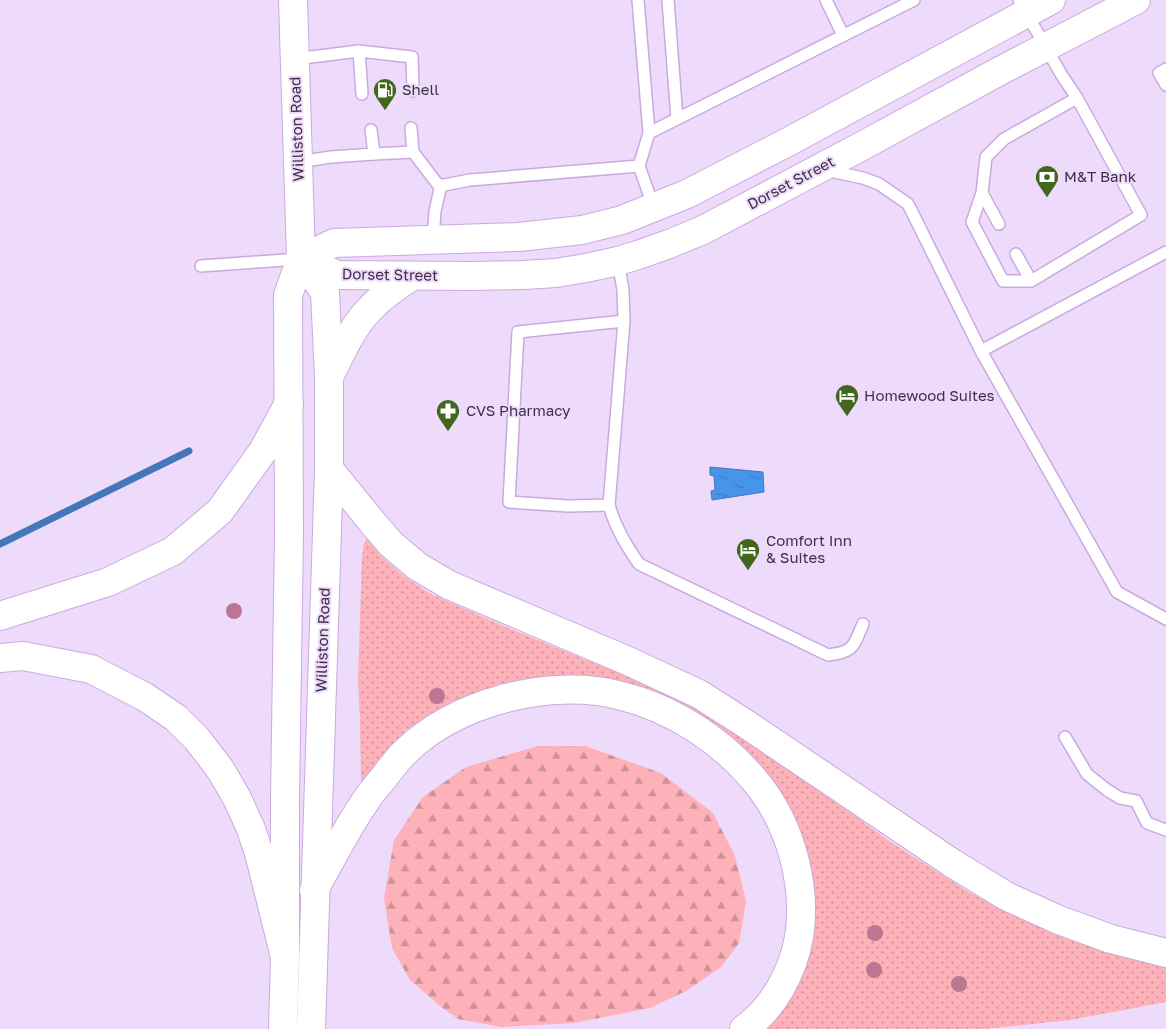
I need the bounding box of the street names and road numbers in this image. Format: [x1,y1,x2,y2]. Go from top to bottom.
street label: Williston Road [285,76,307,182]
street label: Dorset Street [744,152,837,213]
street label: Dorset Street [342,264,438,284]
street label: Williston Road [311,587,333,693]

